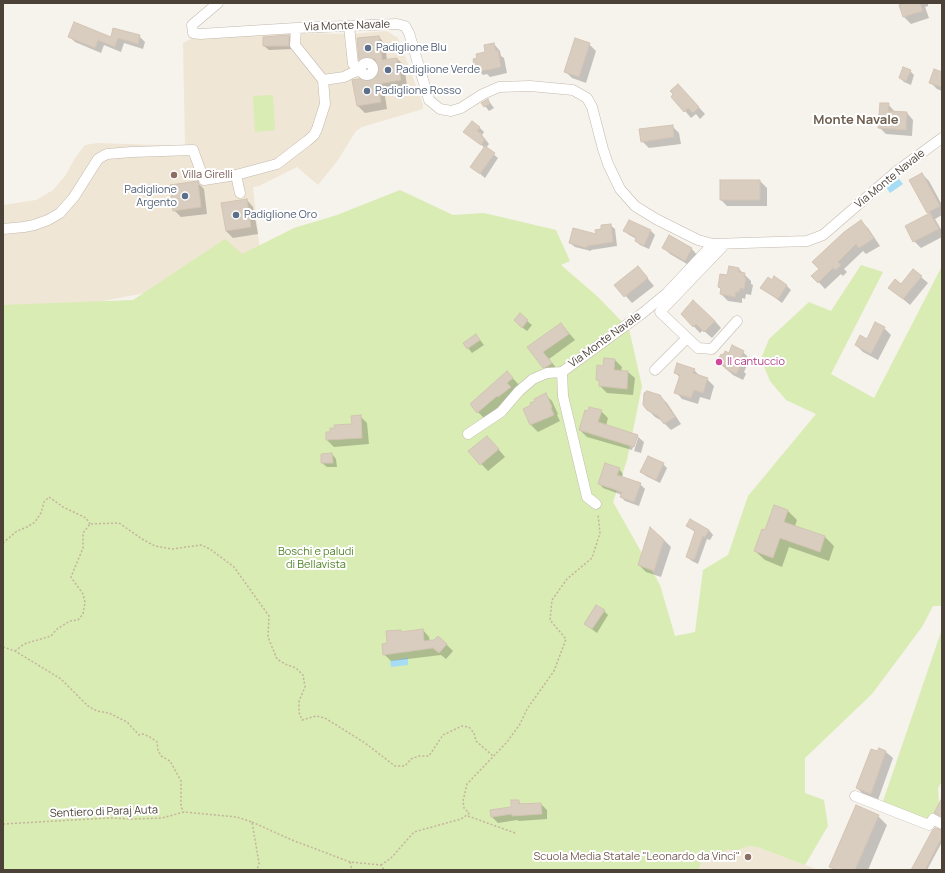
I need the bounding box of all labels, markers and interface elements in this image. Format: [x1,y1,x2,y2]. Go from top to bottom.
street label: Via Monte Navale [304,18,390,34]
place label: Padiglione Blu [376,41,447,55]
marker: Padiglione Blu [363,43,373,53]
place label: Padiglione Verde [396,63,480,77]
marker: Padiglione Verde [383,65,393,75]
place label: Padiglione Rosso [375,84,461,98]
marker: Padiglione Rosso [362,86,372,96]
district label: Monte Navale [813,112,899,128]
street label: Via Monte Navale [852,147,928,211]
place label: Villa Girelli [182,168,233,182]
marker: Villa Girelli [169,170,179,180]
place label: Padiglione Argento [124,183,177,209]
marker: Padiglione Argento [180,191,190,201]
place label: Padiglione Oro [244,208,317,222]
marker: Padiglione Oro [231,210,241,220]
street label: Via Monte Navale [566,309,644,371]
place label: Il cantuccio [727,355,785,369]
marker: Il cantuccio [714,357,724,367]
park label: Boschi e paludi di Bellavista [278,545,354,571]
street label: Sentiero di Paraj Auta [50,804,158,820]
place label: Scuola Media Statale "Leonardo da Vinci" [533,850,740,864]
marker: Scuola Media Statale "Leonardo da Vinci" [743,852,753,862]

